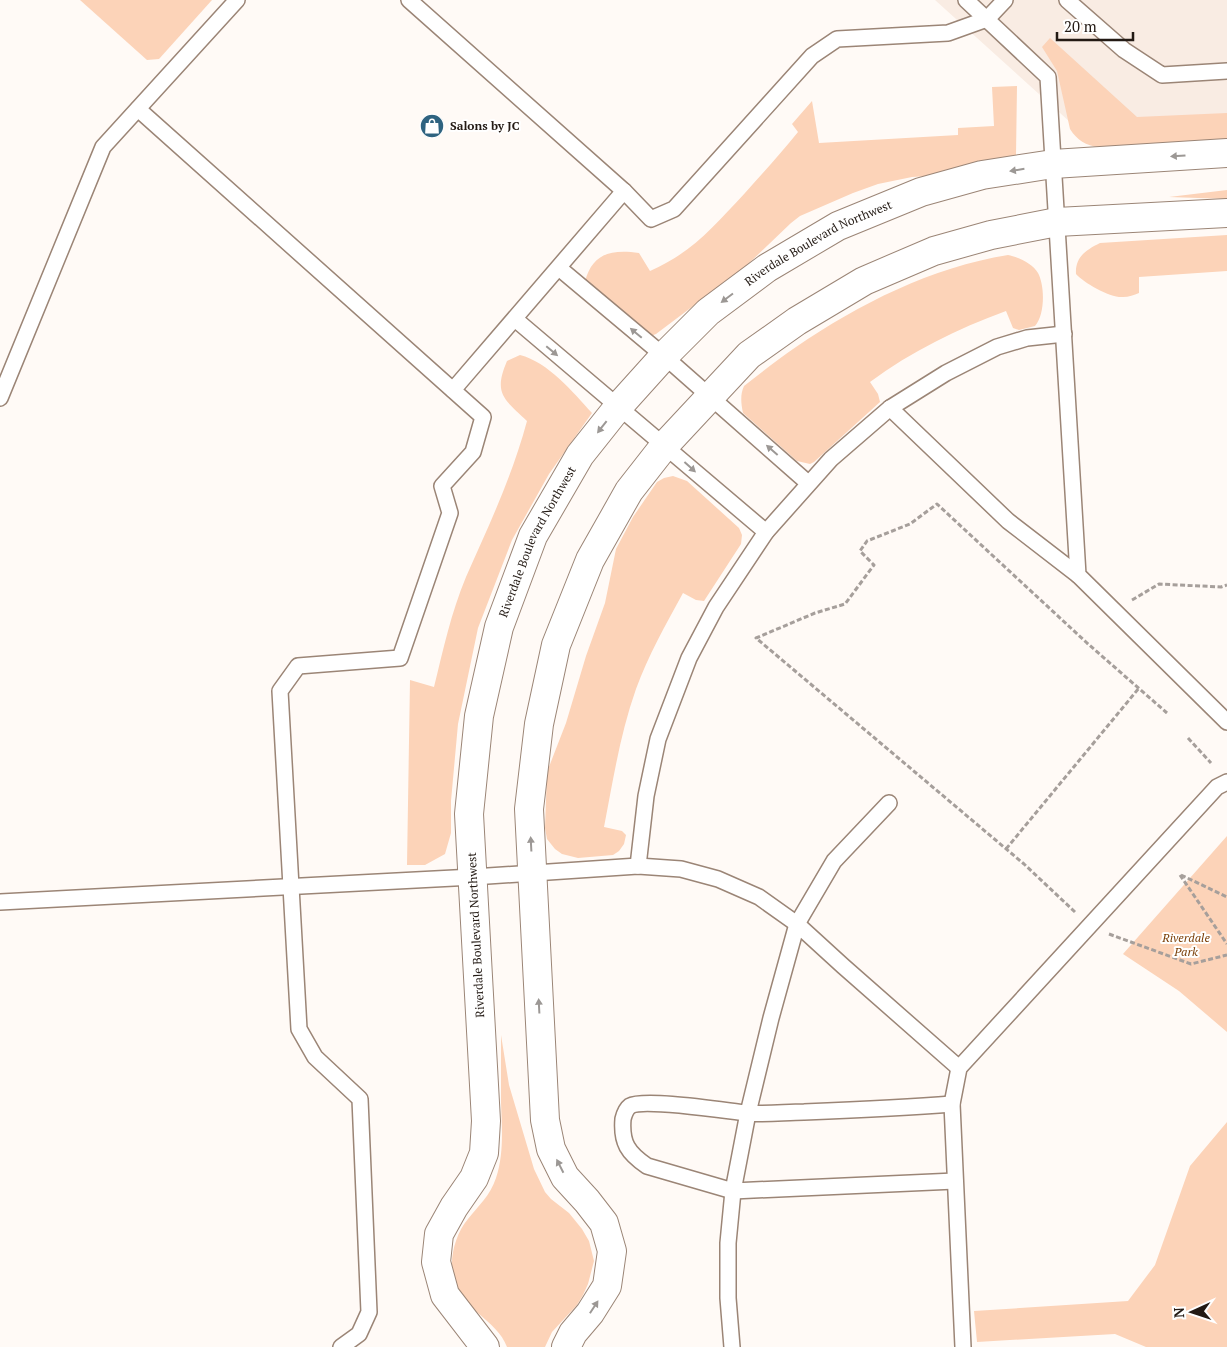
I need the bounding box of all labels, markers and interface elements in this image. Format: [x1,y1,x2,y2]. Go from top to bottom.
scale bar [1057,10,1133,42]
text: 20 m [1064,16,1097,36]
shop icon: Salons by JC [419,113,445,139]
place label: Salons by JC [450,118,520,133]
one-way arrow [1170,153,1186,161]
one-way arrow [1008,166,1024,174]
street label: Riverdale Boulevard Northwest [742,197,894,289]
one-way arrow [720,293,734,303]
one-way arrow [629,327,642,338]
one-way arrow [546,345,558,357]
one-way arrow [597,420,608,433]
one-way arrow [765,445,778,456]
one-way arrow [684,461,696,472]
street label: Riverdale Boulevard Northwest [495,463,579,619]
one-way arrow [526,835,534,851]
street label: Riverdale Boulevard Northwest [464,851,487,1018]
park label: Riverdale Park [1161,930,1210,959]
one-way arrow [535,998,543,1014]
one-way arrow [556,1158,564,1173]
north arrow [1167,1287,1217,1337]
one-way arrow [589,1301,598,1314]
text: N [1169,1307,1188,1319]

